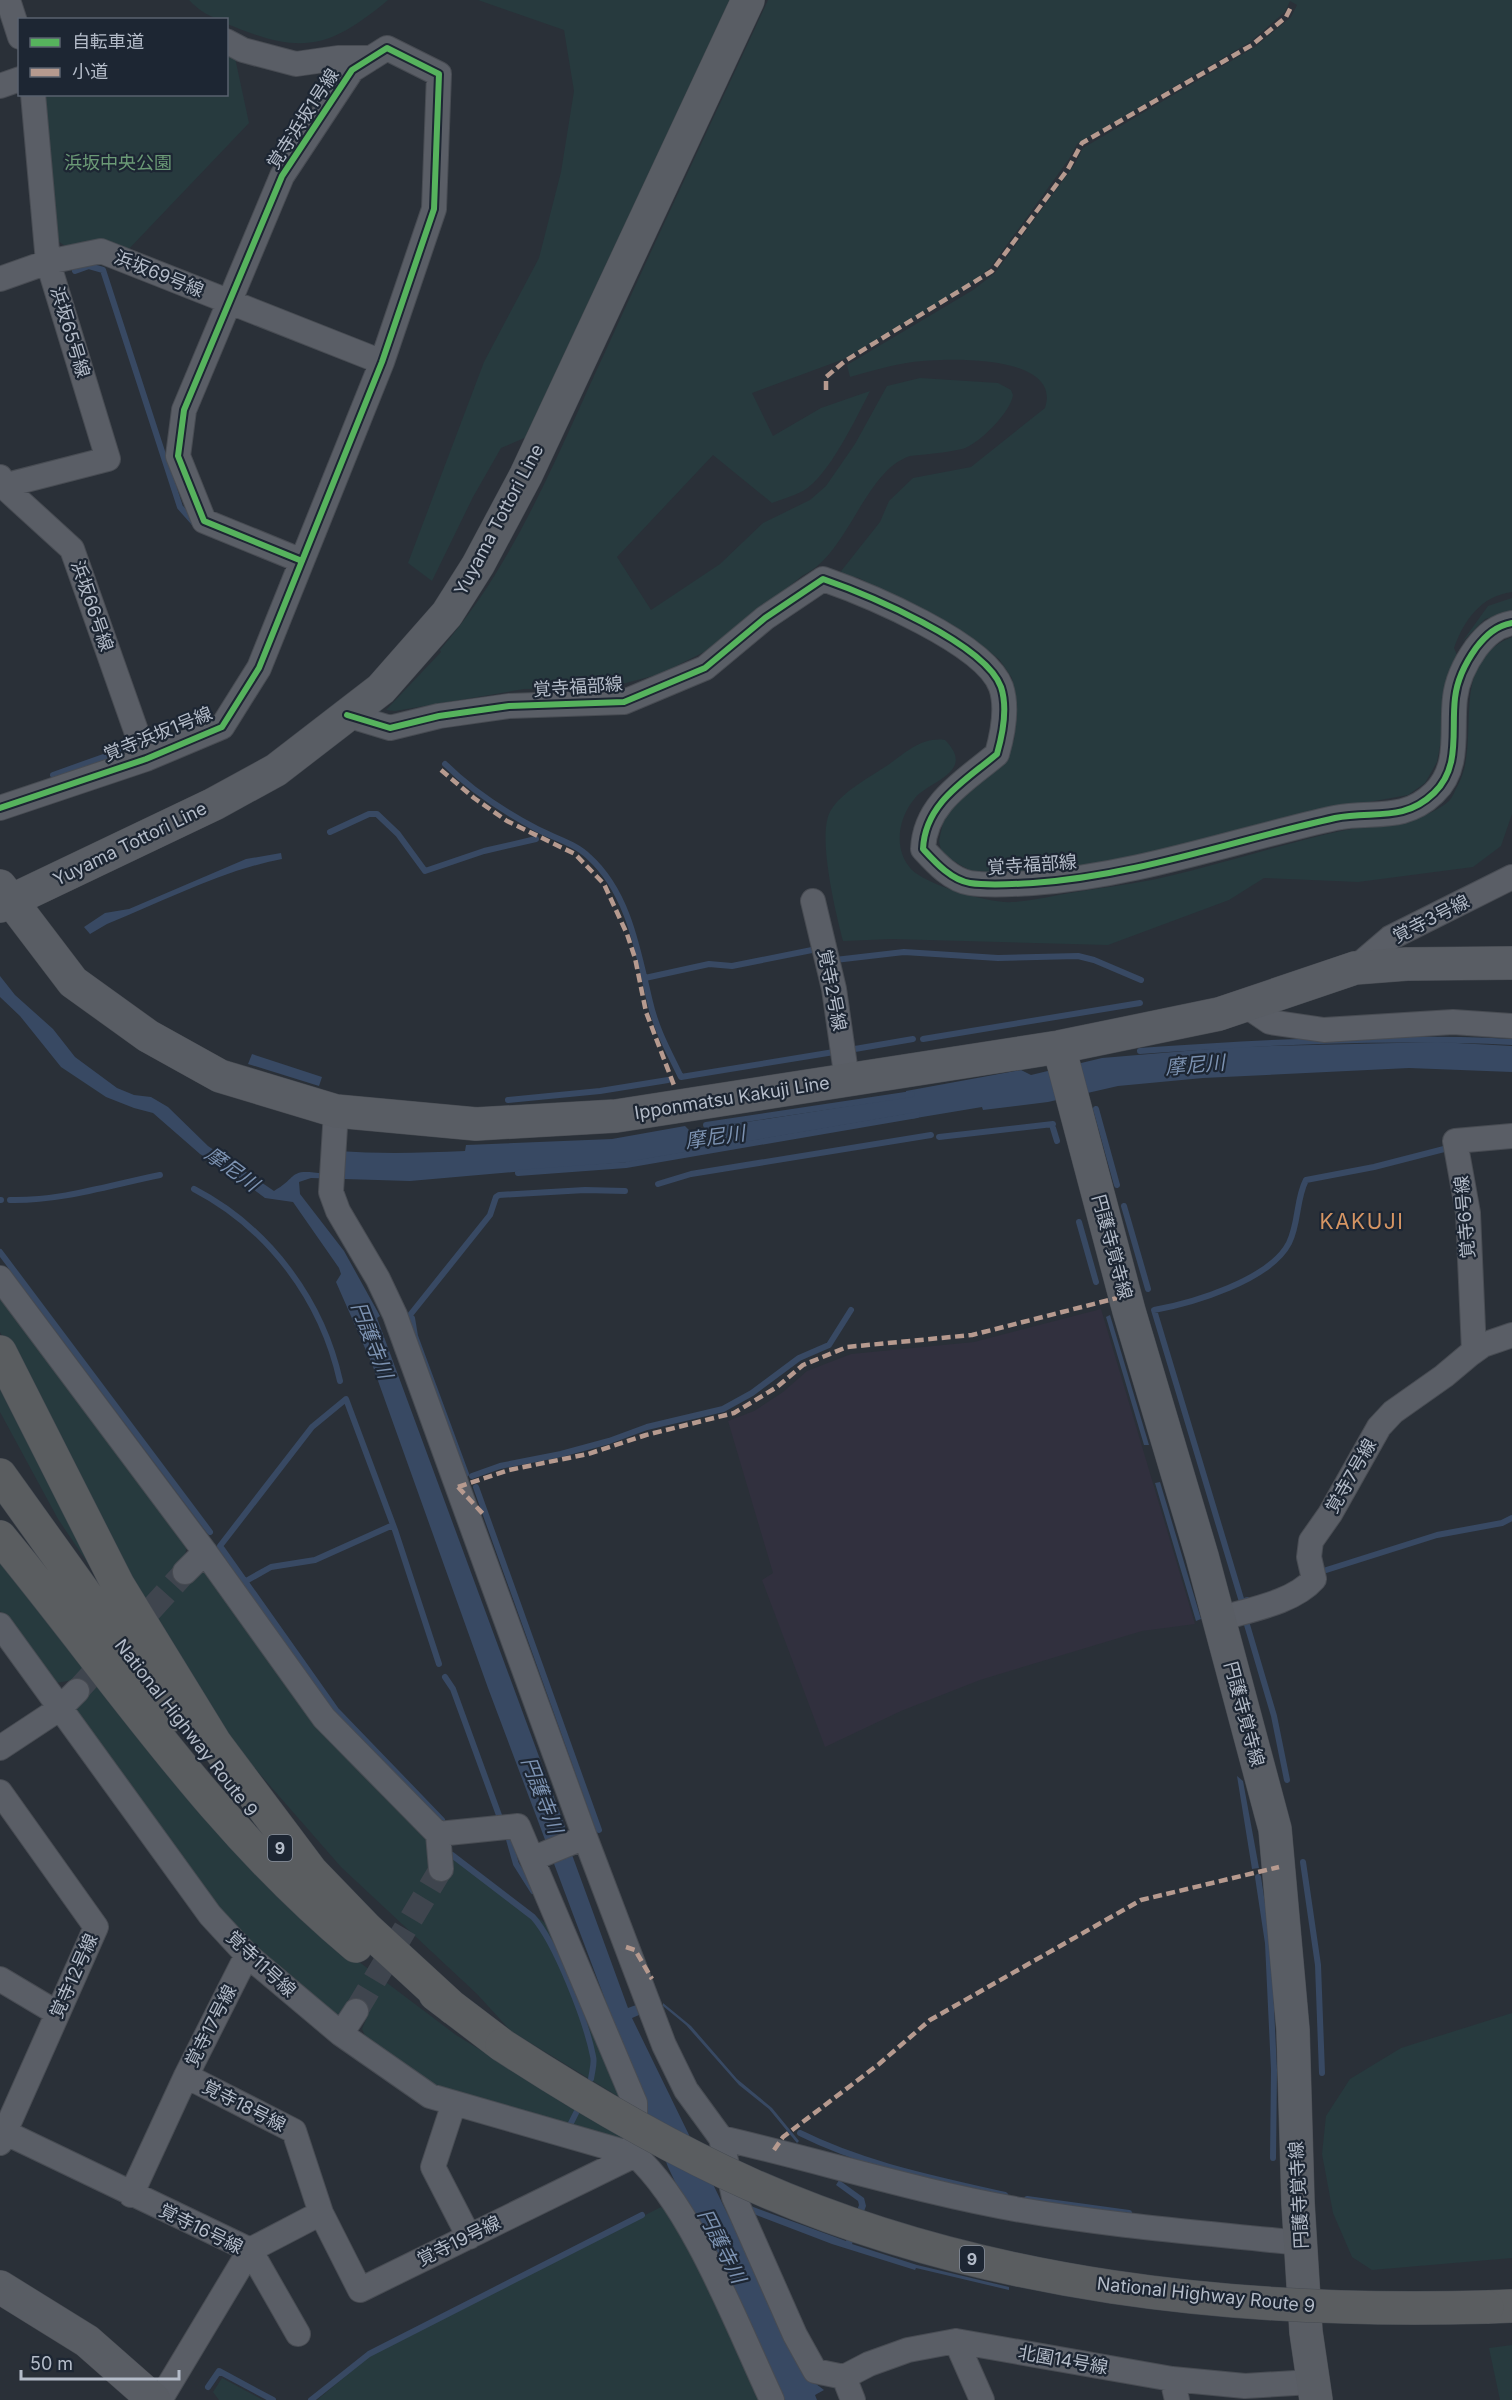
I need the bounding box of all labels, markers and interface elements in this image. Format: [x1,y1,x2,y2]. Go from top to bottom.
legend [18,18,228,96]
text: 自転車道 [72,31,144,52]
text: 小道 [72,61,108,82]
street label: 覚寺浜坂1号線 [262,65,343,173]
park label: 浜坂中央公園 [64,152,172,173]
street label: 浜坂69号線 [112,246,207,301]
street label: 浜坂65号線 [47,284,94,380]
street label: Yuyama Tottori Line [450,441,547,599]
street label: 浜坂66号線 [67,558,118,654]
street label: 覚寺福部線 [532,673,624,700]
street label: 覚寺浜坂1号線 [100,702,215,765]
street label: Yuyama Tottori Line [50,797,210,890]
street label: 覚寺福部線 [986,851,1078,878]
street label: 覚寺3号線 [1389,890,1473,947]
street label: 覚寺2号線 [814,947,851,1033]
water label: 摩尼川 [1164,1050,1228,1080]
street label: Ipponmatsu Kakuji Line [633,1072,831,1123]
water label: 摩尼川 [684,1121,748,1153]
water label: 摩尼川 [201,1142,265,1198]
street label: 覚寺6号線 [1450,1175,1479,1259]
street label: 円護寺覚寺線 [1088,1192,1137,1302]
district label: KAKUJI [1320,1209,1404,1234]
water label: 円護寺川 [346,1298,398,1384]
street label: 覚寺7号線 [1321,1435,1380,1517]
street label: National Highway Route 9 [111,1635,262,1821]
street label: 円護寺覚寺線 [1220,1659,1269,1769]
water label: 円護寺川 [516,1753,568,1839]
road number: 9 [268,1835,292,1861]
street label: 覚寺11号線 [222,1926,300,2001]
street label: 覚寺12号線 [46,1930,102,2021]
street label: 覚寺17号線 [181,1981,240,2070]
street label: 覚寺18号線 [199,2076,289,2135]
street label: 円護寺覚寺線 [1285,2141,1312,2250]
street label: 覚寺16号線 [156,2199,246,2258]
water label: 円護寺川 [693,2205,752,2289]
street label: 覚寺19号線 [414,2211,504,2270]
road number: 9 [960,2246,984,2272]
street label: National Highway Route 9 [1096,2273,1316,2316]
street label: 北園14号線 [1016,2341,1110,2378]
scale bar [21,2343,178,2381]
text: 50 m [30,2353,73,2374]

